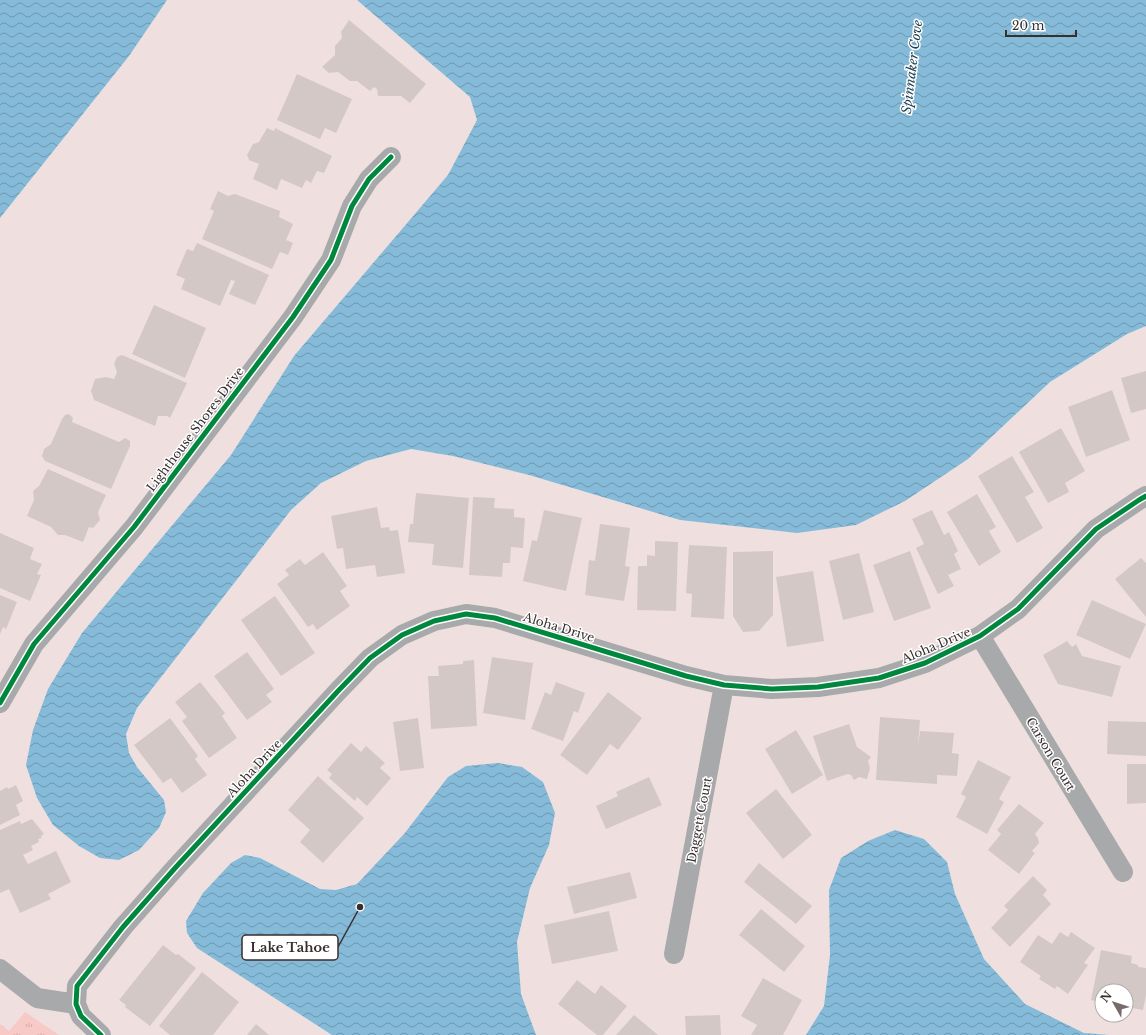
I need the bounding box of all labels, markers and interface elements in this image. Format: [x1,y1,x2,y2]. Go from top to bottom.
scale bar [1006,12,1076,38]
text: 20 m [1012,18,1044,33]
water label: Spinnaker Cove [898,19,926,115]
street label: Lighthouse Shores Drive [143,364,247,494]
street label: Aloha Drive [521,609,596,645]
street label: Aloha Drive [898,624,973,667]
street label: Carson Court [1023,715,1079,794]
street label: Aloha Drive [223,736,285,801]
street label: Daggett Court [683,776,715,864]
callout: Lake Tahoe [242,935,338,960]
text: Lake Tahoe [250,939,330,956]
north arrow [1094,983,1134,1023]
text: N [1098,988,1115,1005]

